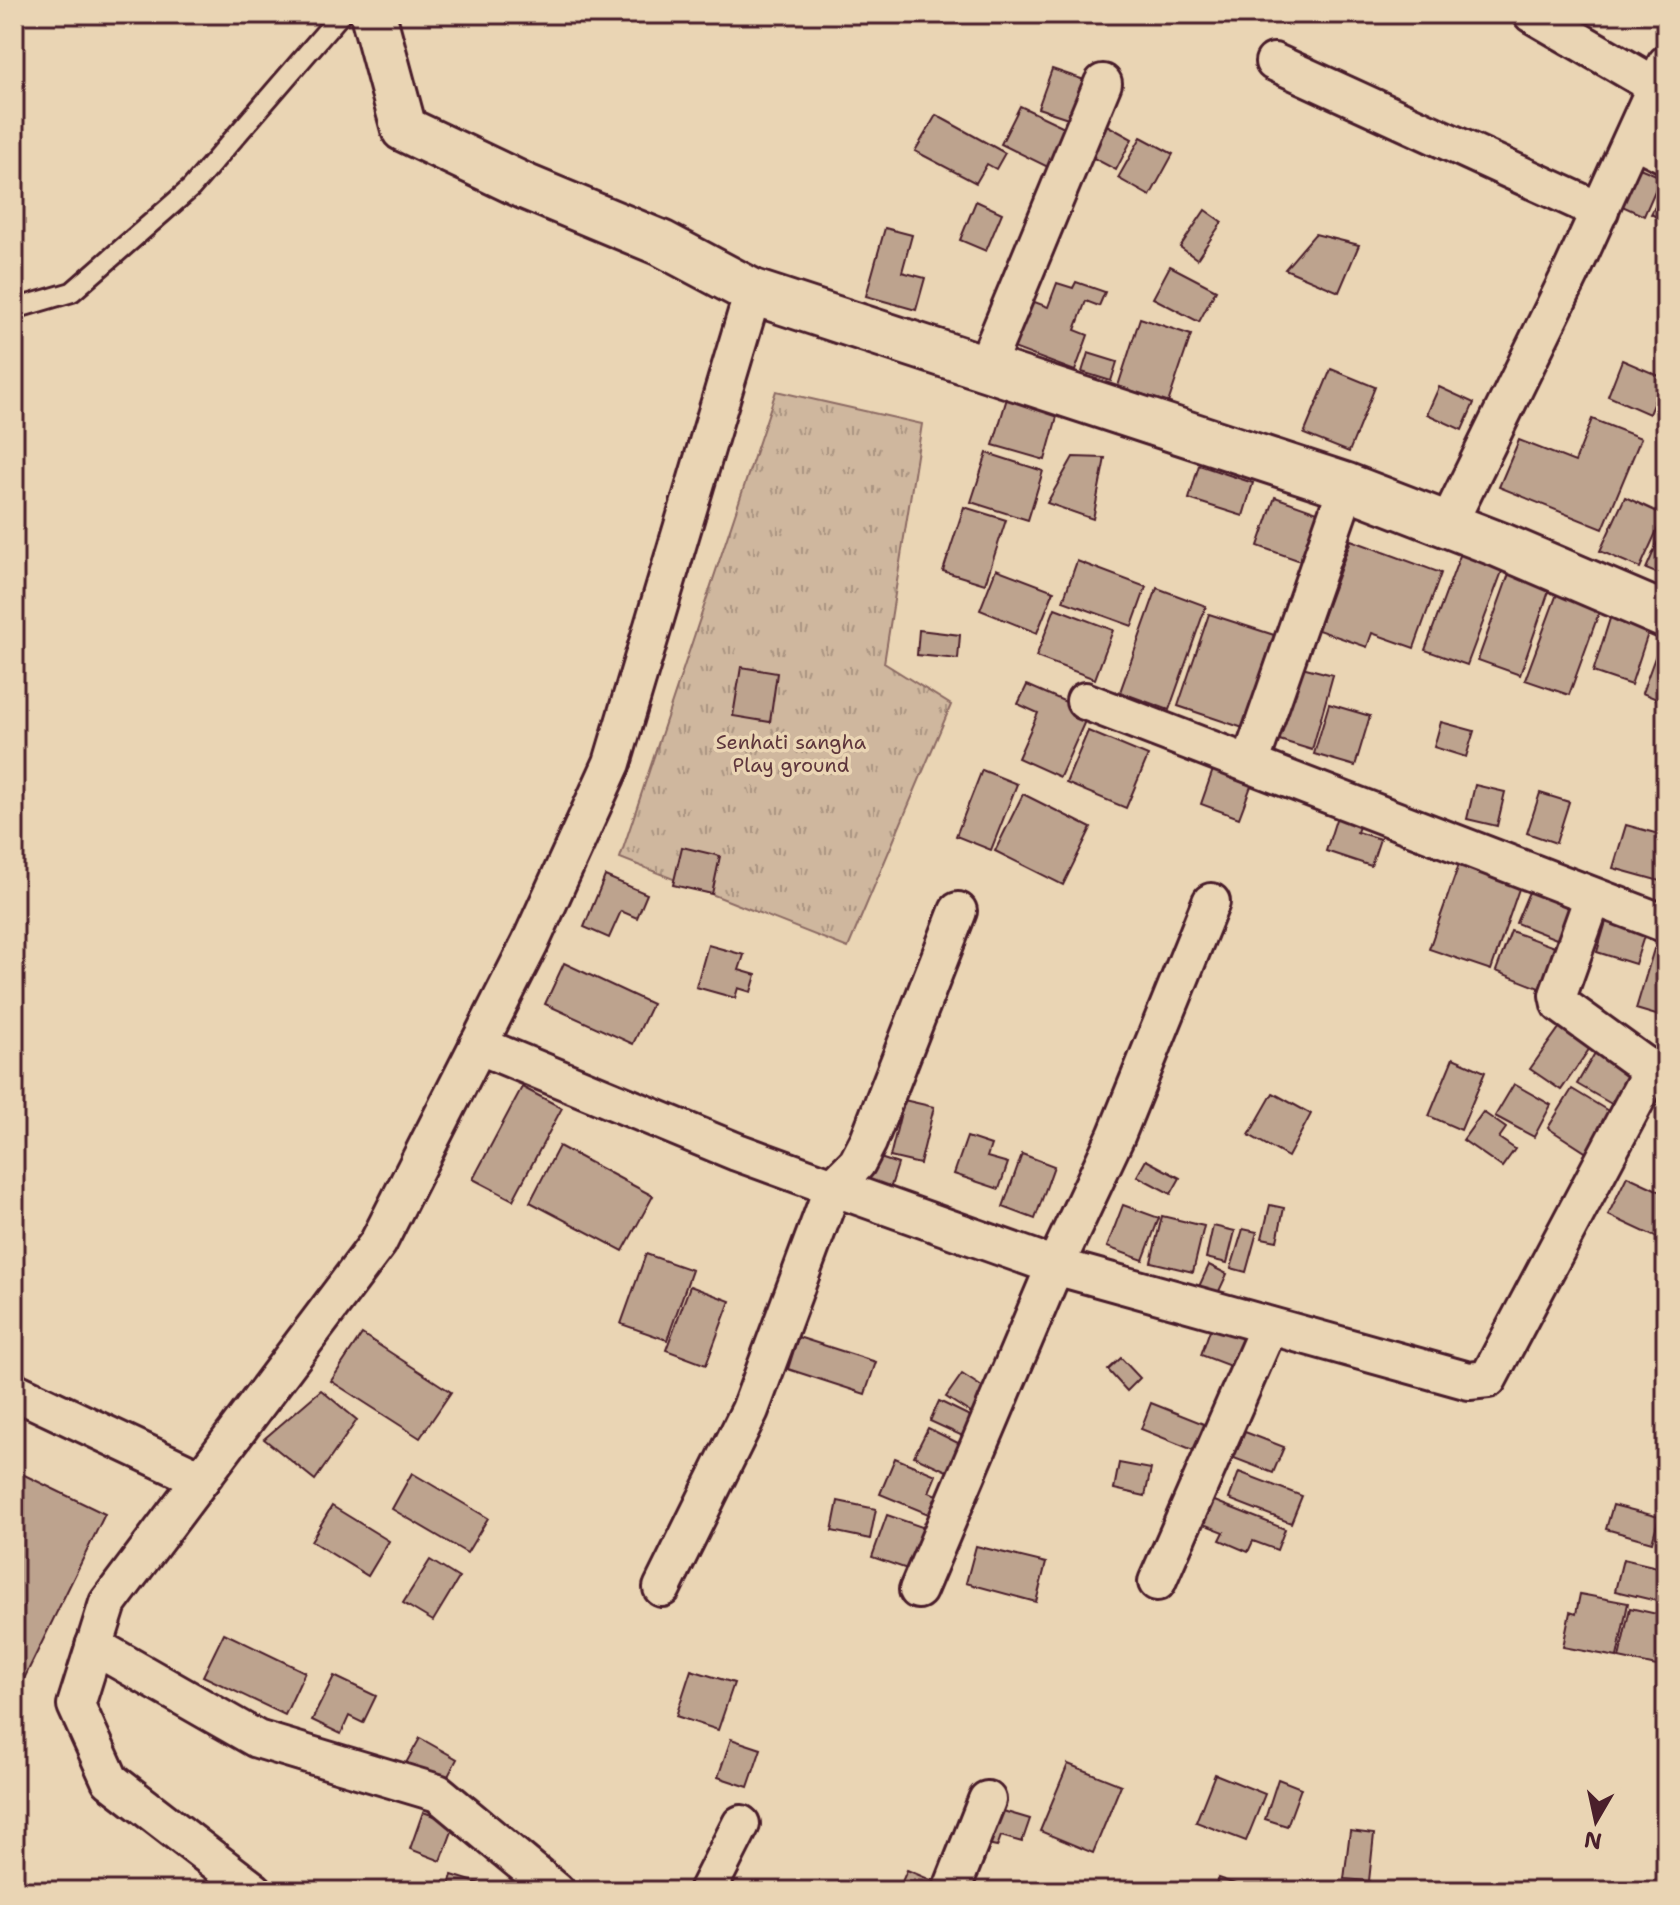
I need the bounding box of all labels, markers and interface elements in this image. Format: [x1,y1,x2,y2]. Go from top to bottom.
park label: Senhati sangha Play ground [716,729,867,778]
north arrow [1556,1781,1636,1861]
text: N [1582,1825,1604,1856]

